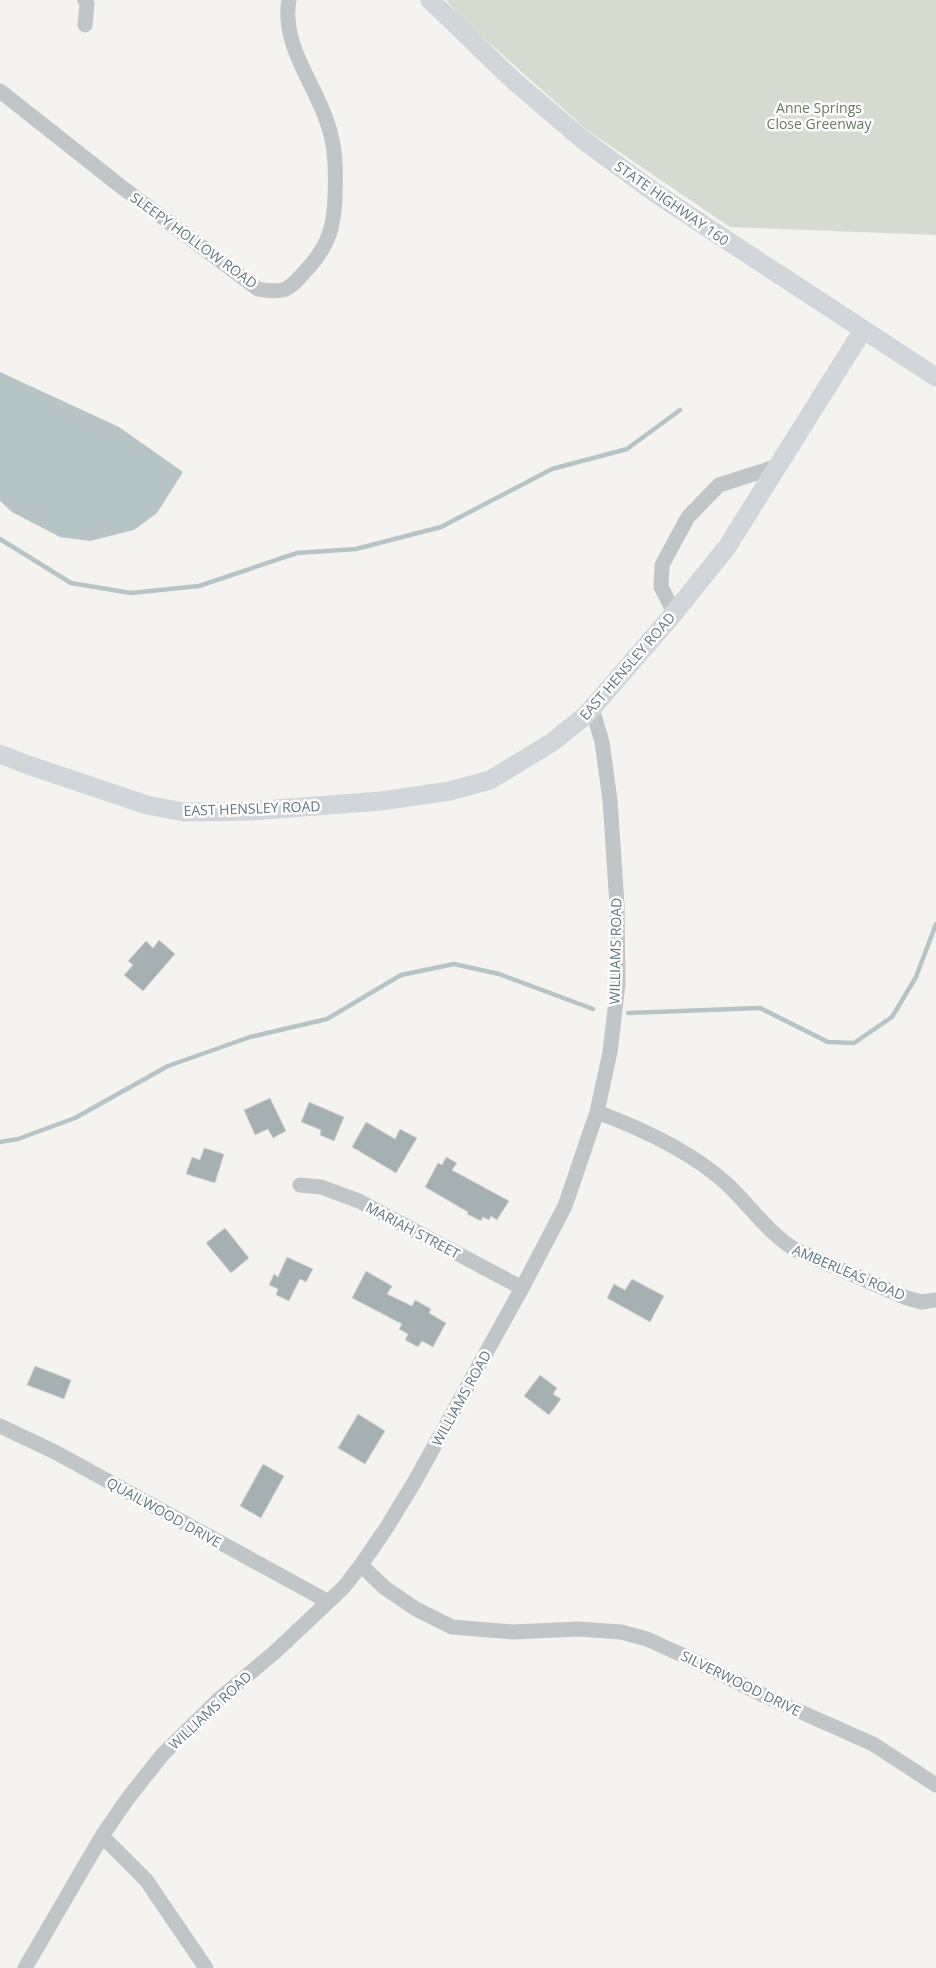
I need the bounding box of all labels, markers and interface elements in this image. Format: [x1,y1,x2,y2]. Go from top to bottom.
park label: Anne Springs Close Greenway [767,98,872,133]
street label: STATE HIGHWAY 160 [611,156,733,250]
street label: SLEEPY HOLLOW ROAD [127,188,261,292]
street label: EAST HENSLEY ROAD [575,608,679,724]
street label: EAST HENSLEY ROAD [183,796,321,820]
street label: WILLIAMS ROAD [605,898,625,1004]
street label: MARIAH STREET [363,1197,464,1263]
street label: AMBERLEAS ROAD [790,1240,908,1304]
street label: WILLIAMS ROAD [427,1347,495,1449]
street label: QUAILWOOD DRIVE [103,1473,225,1551]
street label: SILVERWOOD DRIVE [678,1646,804,1720]
street label: WILLIAMS ROAD [165,1667,255,1753]

